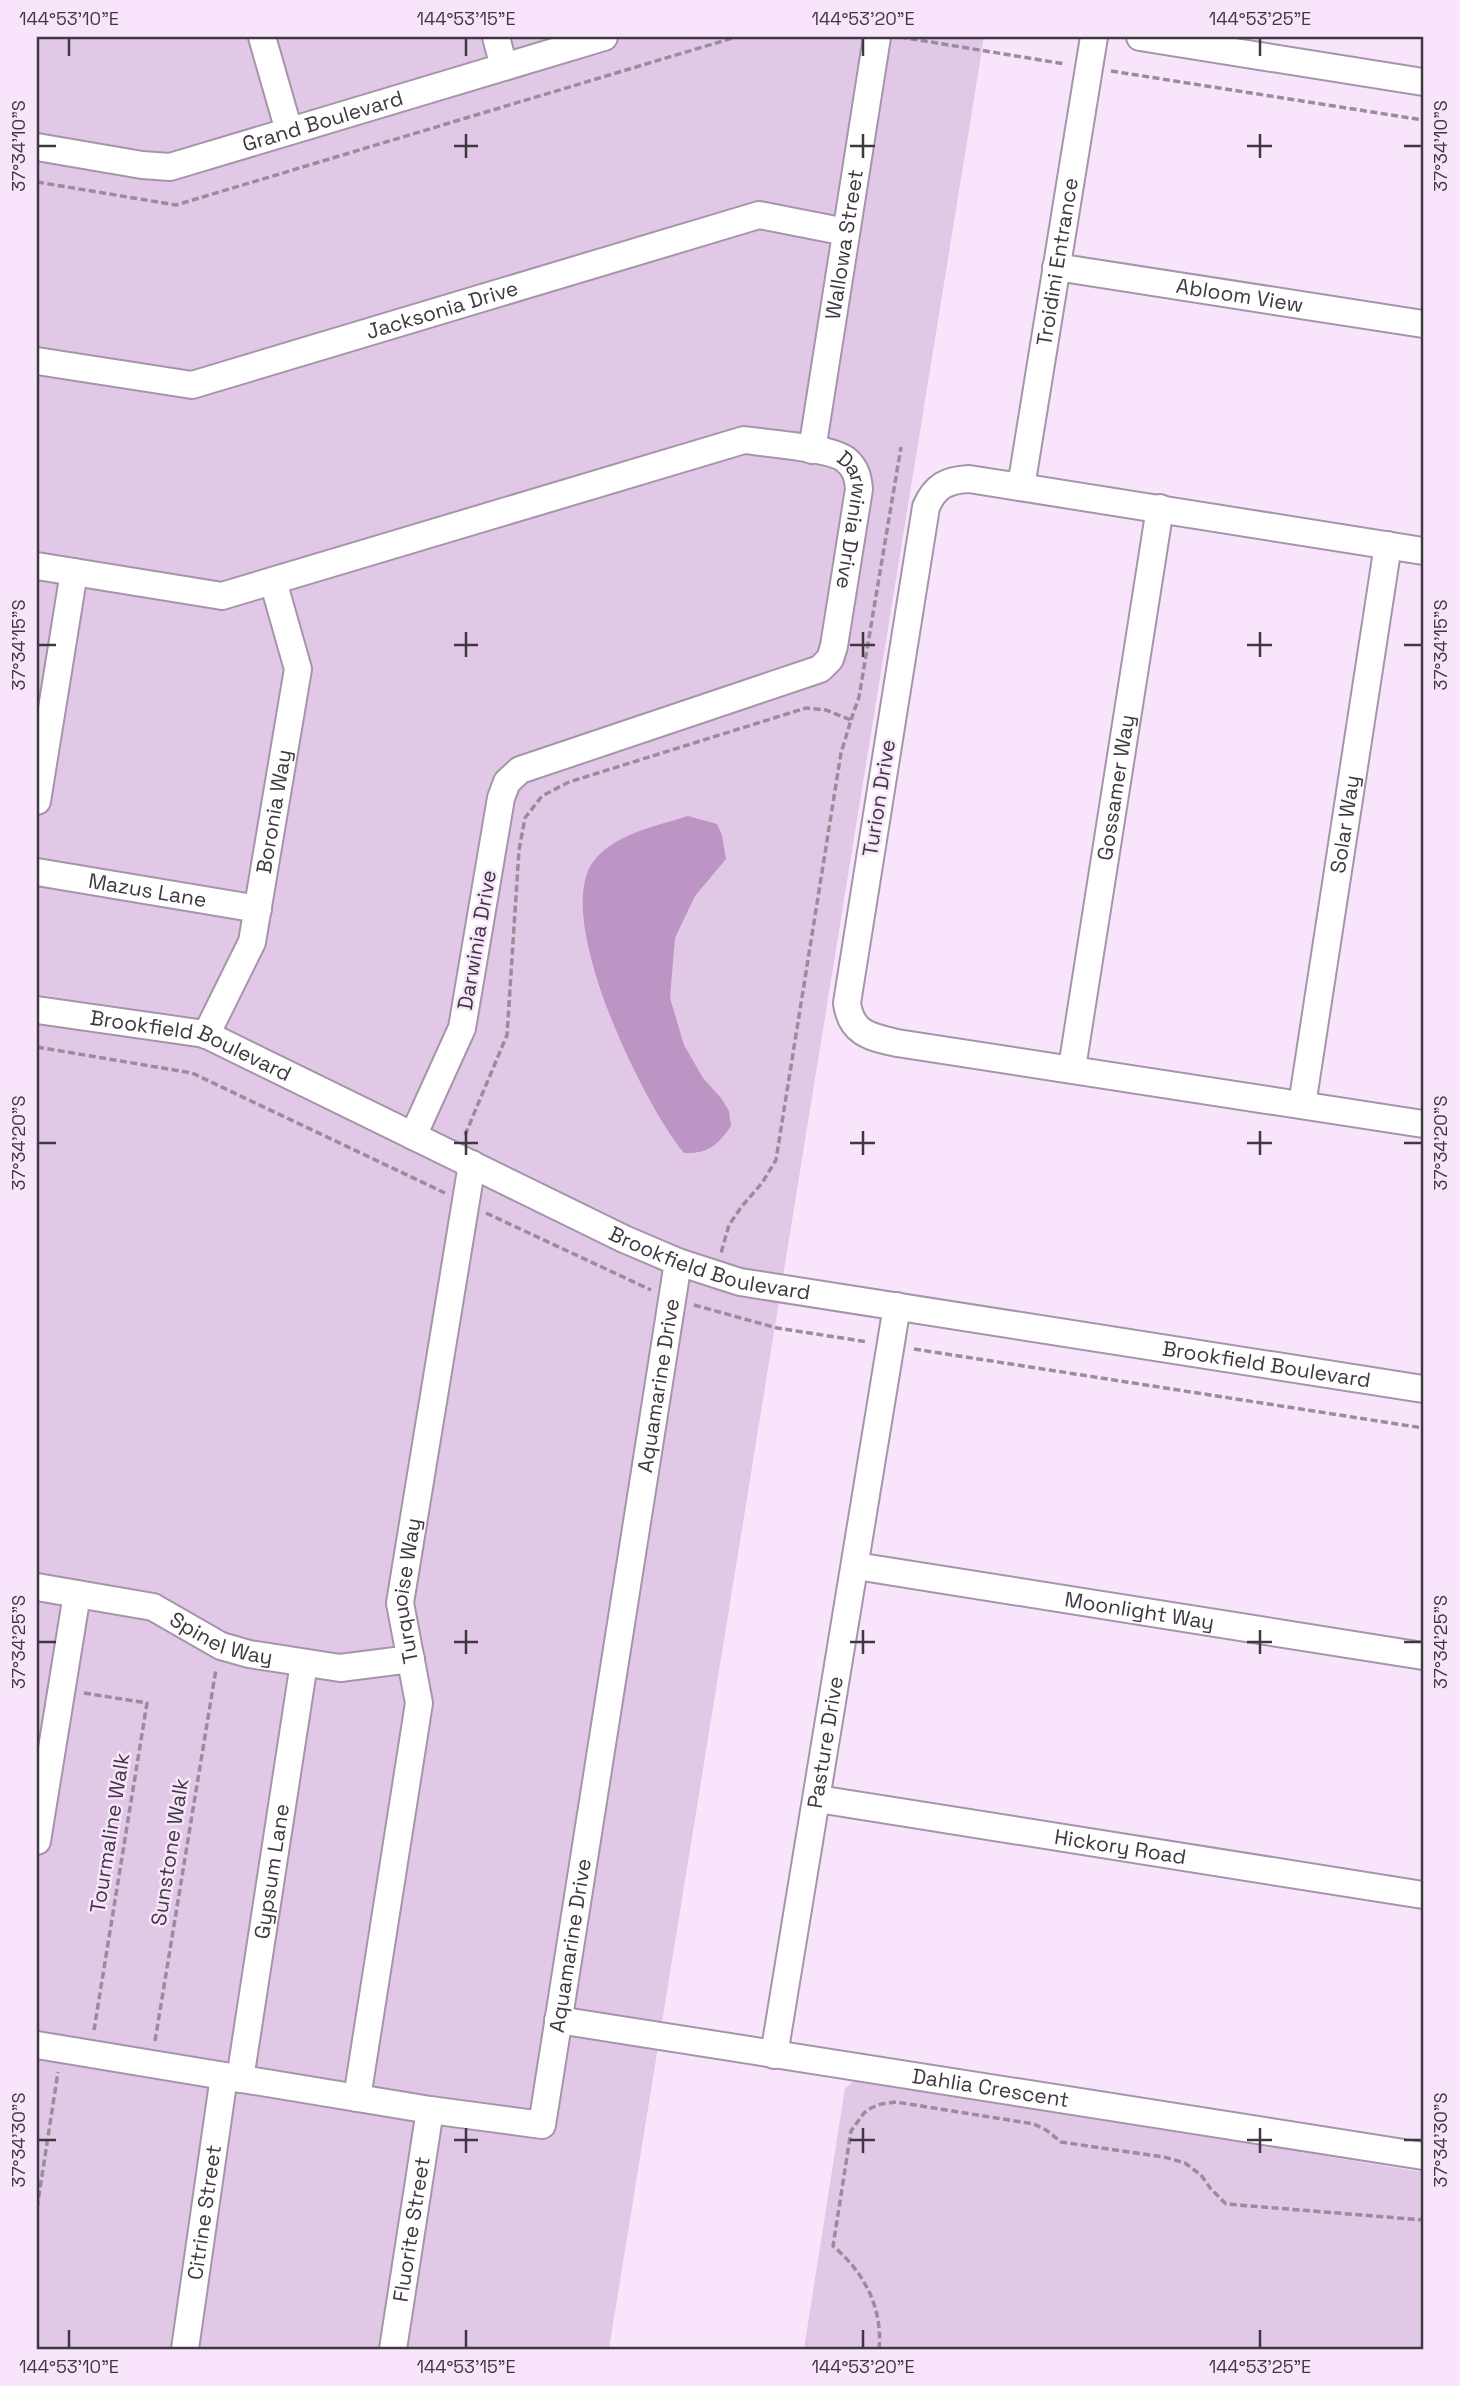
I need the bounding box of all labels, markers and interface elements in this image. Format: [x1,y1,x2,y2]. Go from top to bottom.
text: 144°53'10"E [19,7,119,30]
text: 144°53'15"E [416,7,516,30]
text: 144°53'20"E [811,7,915,30]
text: 144°53'25"E [1209,7,1311,30]
street label: Grand Boulevard [239,84,406,158]
text: 37°34'10"S [7,100,30,192]
text: 37°34'10"S [1429,100,1452,192]
street label: Wallowa Street [819,167,869,321]
street label: Troidini Entrance [1030,176,1084,348]
street label: Abloom View [1174,272,1305,318]
street label: Jacksonia Drive [363,274,521,345]
street label: Darwinia Drive [830,444,874,591]
text: 37°34'15"S [7,600,30,690]
text: 37°34'15"S [1429,600,1452,690]
street label: Gossamer Way [1091,712,1140,862]
street label: Turion Drive [856,737,901,858]
street label: Boronia Way [250,747,297,876]
street label: Solar Way [1324,773,1365,875]
street label: Mazus Lane [86,867,209,913]
street label: Darwinia Drive [451,868,502,1012]
street label: Brookfield Boulevard [88,1004,296,1087]
text: 37°34'20"S [7,1096,30,1190]
text: 37°34'20"S [1429,1096,1452,1190]
street label: Brookfield Boulevard [605,1220,812,1306]
street label: Aquamarine Drive [631,1296,685,1474]
street label: Brookfield Boulevard [1161,1334,1373,1394]
street label: Turquoise Way [386,1516,427,1666]
street label: Moonlight Way [1063,1585,1216,1636]
text: 37°34'25"S [7,1595,30,1689]
text: 37°34'25"S [1429,1595,1452,1689]
street label: Spinel Way [165,1605,275,1670]
street label: Pasture Drive [801,1674,849,1810]
street label: Tourmaline Walk [84,1751,135,1915]
street label: Sunstone Walk [145,1776,194,1928]
street label: Gypsum Lane [248,1802,295,1941]
street label: Hickory Road [1053,1823,1188,1870]
street label: Aquamarine Drive [543,1856,597,2035]
street label: Dahlia Crescent [910,2062,1071,2113]
text: 37°34'30"S [7,2093,30,2187]
text: 37°34'30"S [1429,2093,1452,2187]
street label: Citrine Street [181,2143,227,2282]
street label: Fluorite Street [386,2155,436,2304]
text: 144°53'10"E [19,2355,119,2378]
text: 144°53'15"E [416,2355,516,2378]
text: 144°53'20"E [811,2355,915,2378]
text: 144°53'25"E [1209,2355,1311,2378]

